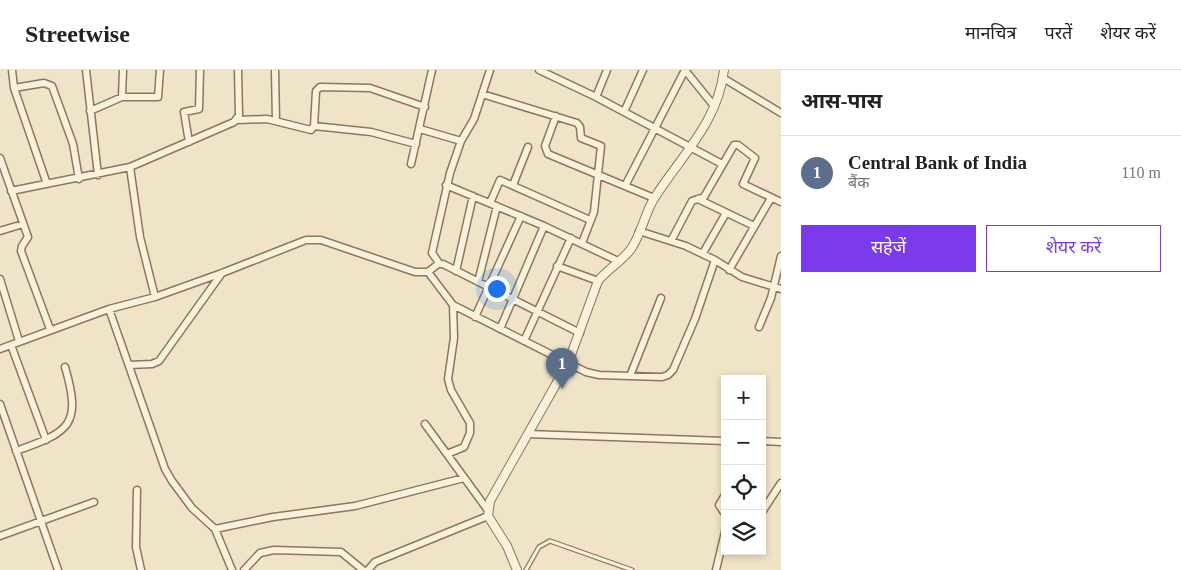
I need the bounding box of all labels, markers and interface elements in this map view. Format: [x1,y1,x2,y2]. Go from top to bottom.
text: Streetwise [25,21,130,47]
text: मानचित्र [965,23,1016,43]
text: परतें [1044,23,1072,43]
text: शेयर करें [1100,23,1156,43]
text: आस-पास [801,89,882,113]
text: Central Bank of India [848,152,1027,173]
text: 1 [813,164,821,181]
text: 110 m [1121,164,1161,181]
text: बैंक [848,174,869,191]
button: सहेजें [801,225,976,272]
button: शेयर करें [986,225,1161,272]
your location [484,276,510,302]
pin: 1 [546,348,578,389]
map controls [721,375,766,555]
button: + [721,375,766,420]
button: − [721,420,766,465]
button: locate [721,465,766,510]
button: layers [721,510,766,555]

